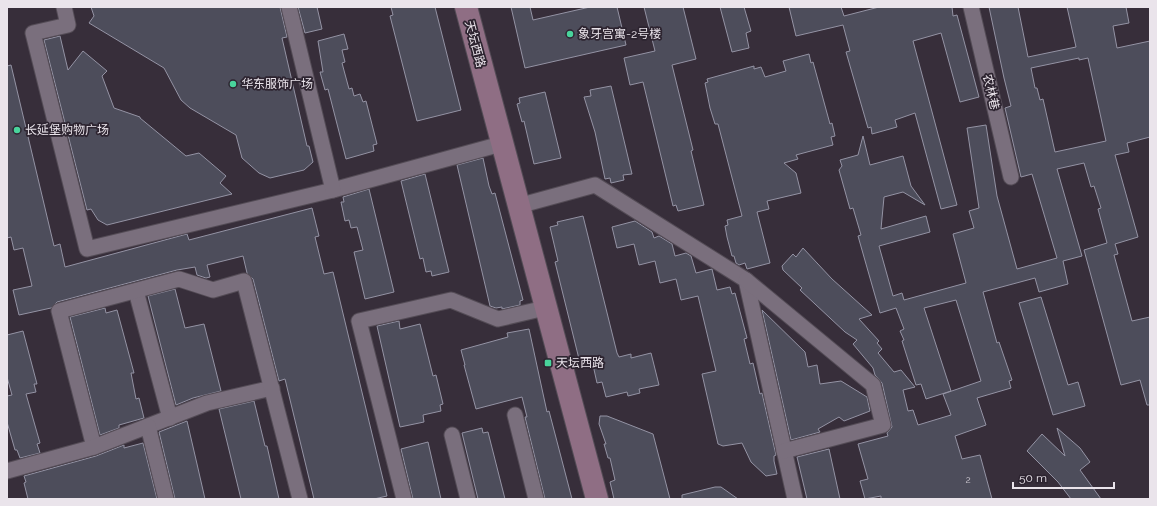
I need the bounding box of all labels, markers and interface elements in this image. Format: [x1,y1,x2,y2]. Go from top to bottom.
street label: 天坛西路 [462,19,488,69]
place label: 象牙宫寓-2号楼 [578,27,661,41]
marker: 象牙宫寓-2号楼 [565,29,575,39]
street label: 农林巷 [980,73,1002,111]
place label: 华东服饰广场 [241,77,313,91]
marker: 华东服饰广场 [228,79,238,89]
place label: 长延堡购物广场 [25,123,109,137]
marker: 长延堡购物广场 [12,125,22,135]
place label: 天坛西路 [556,356,604,370]
marker: 天坛西路 [543,358,553,368]
scale bar [1013,464,1114,490]
text: 50 m [1019,471,1047,485]
house number: 2 [965,474,971,485]

